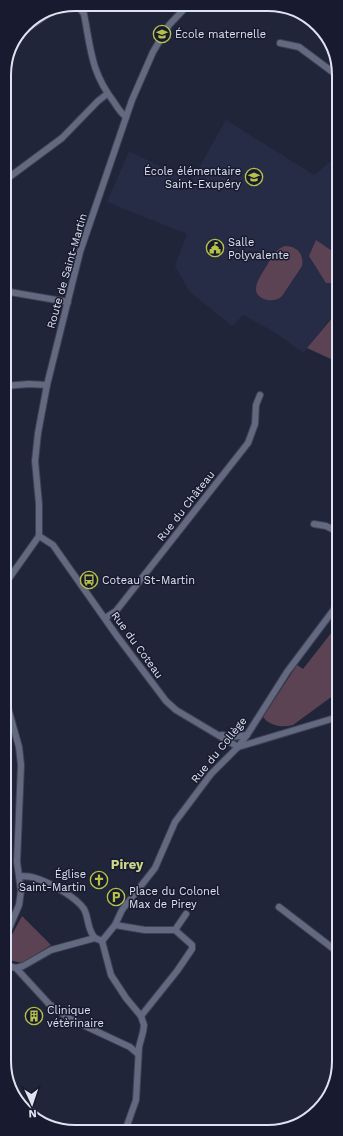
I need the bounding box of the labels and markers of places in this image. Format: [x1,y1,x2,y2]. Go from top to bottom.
school or university icon: École maternelle [152,24,172,44]
place label: École maternelle [175,27,266,41]
place label: École élémentaire Saint-Exupéry [144,164,241,191]
school or university icon: École élémentaire Saint-Exupéry [244,167,264,187]
place label: Salle Polyvalente [228,236,289,262]
public building icon: Salle Polyvalente [205,238,225,258]
bus stop icon: Coteau St-Martin [79,570,99,590]
place label: Coteau St-Martin [102,574,195,587]
place label: Église Saint-Martin [19,867,86,894]
church icon: Église Saint-Martin [89,870,109,890]
place label: Place du Colonel Max de Pirey [129,885,220,911]
parking icon: Place du Colonel Max de Pirey [106,887,126,907]
place label: Clinique vétèrinaire [47,1004,104,1030]
building icon: Clinique vétèrinaire [24,1006,44,1026]

